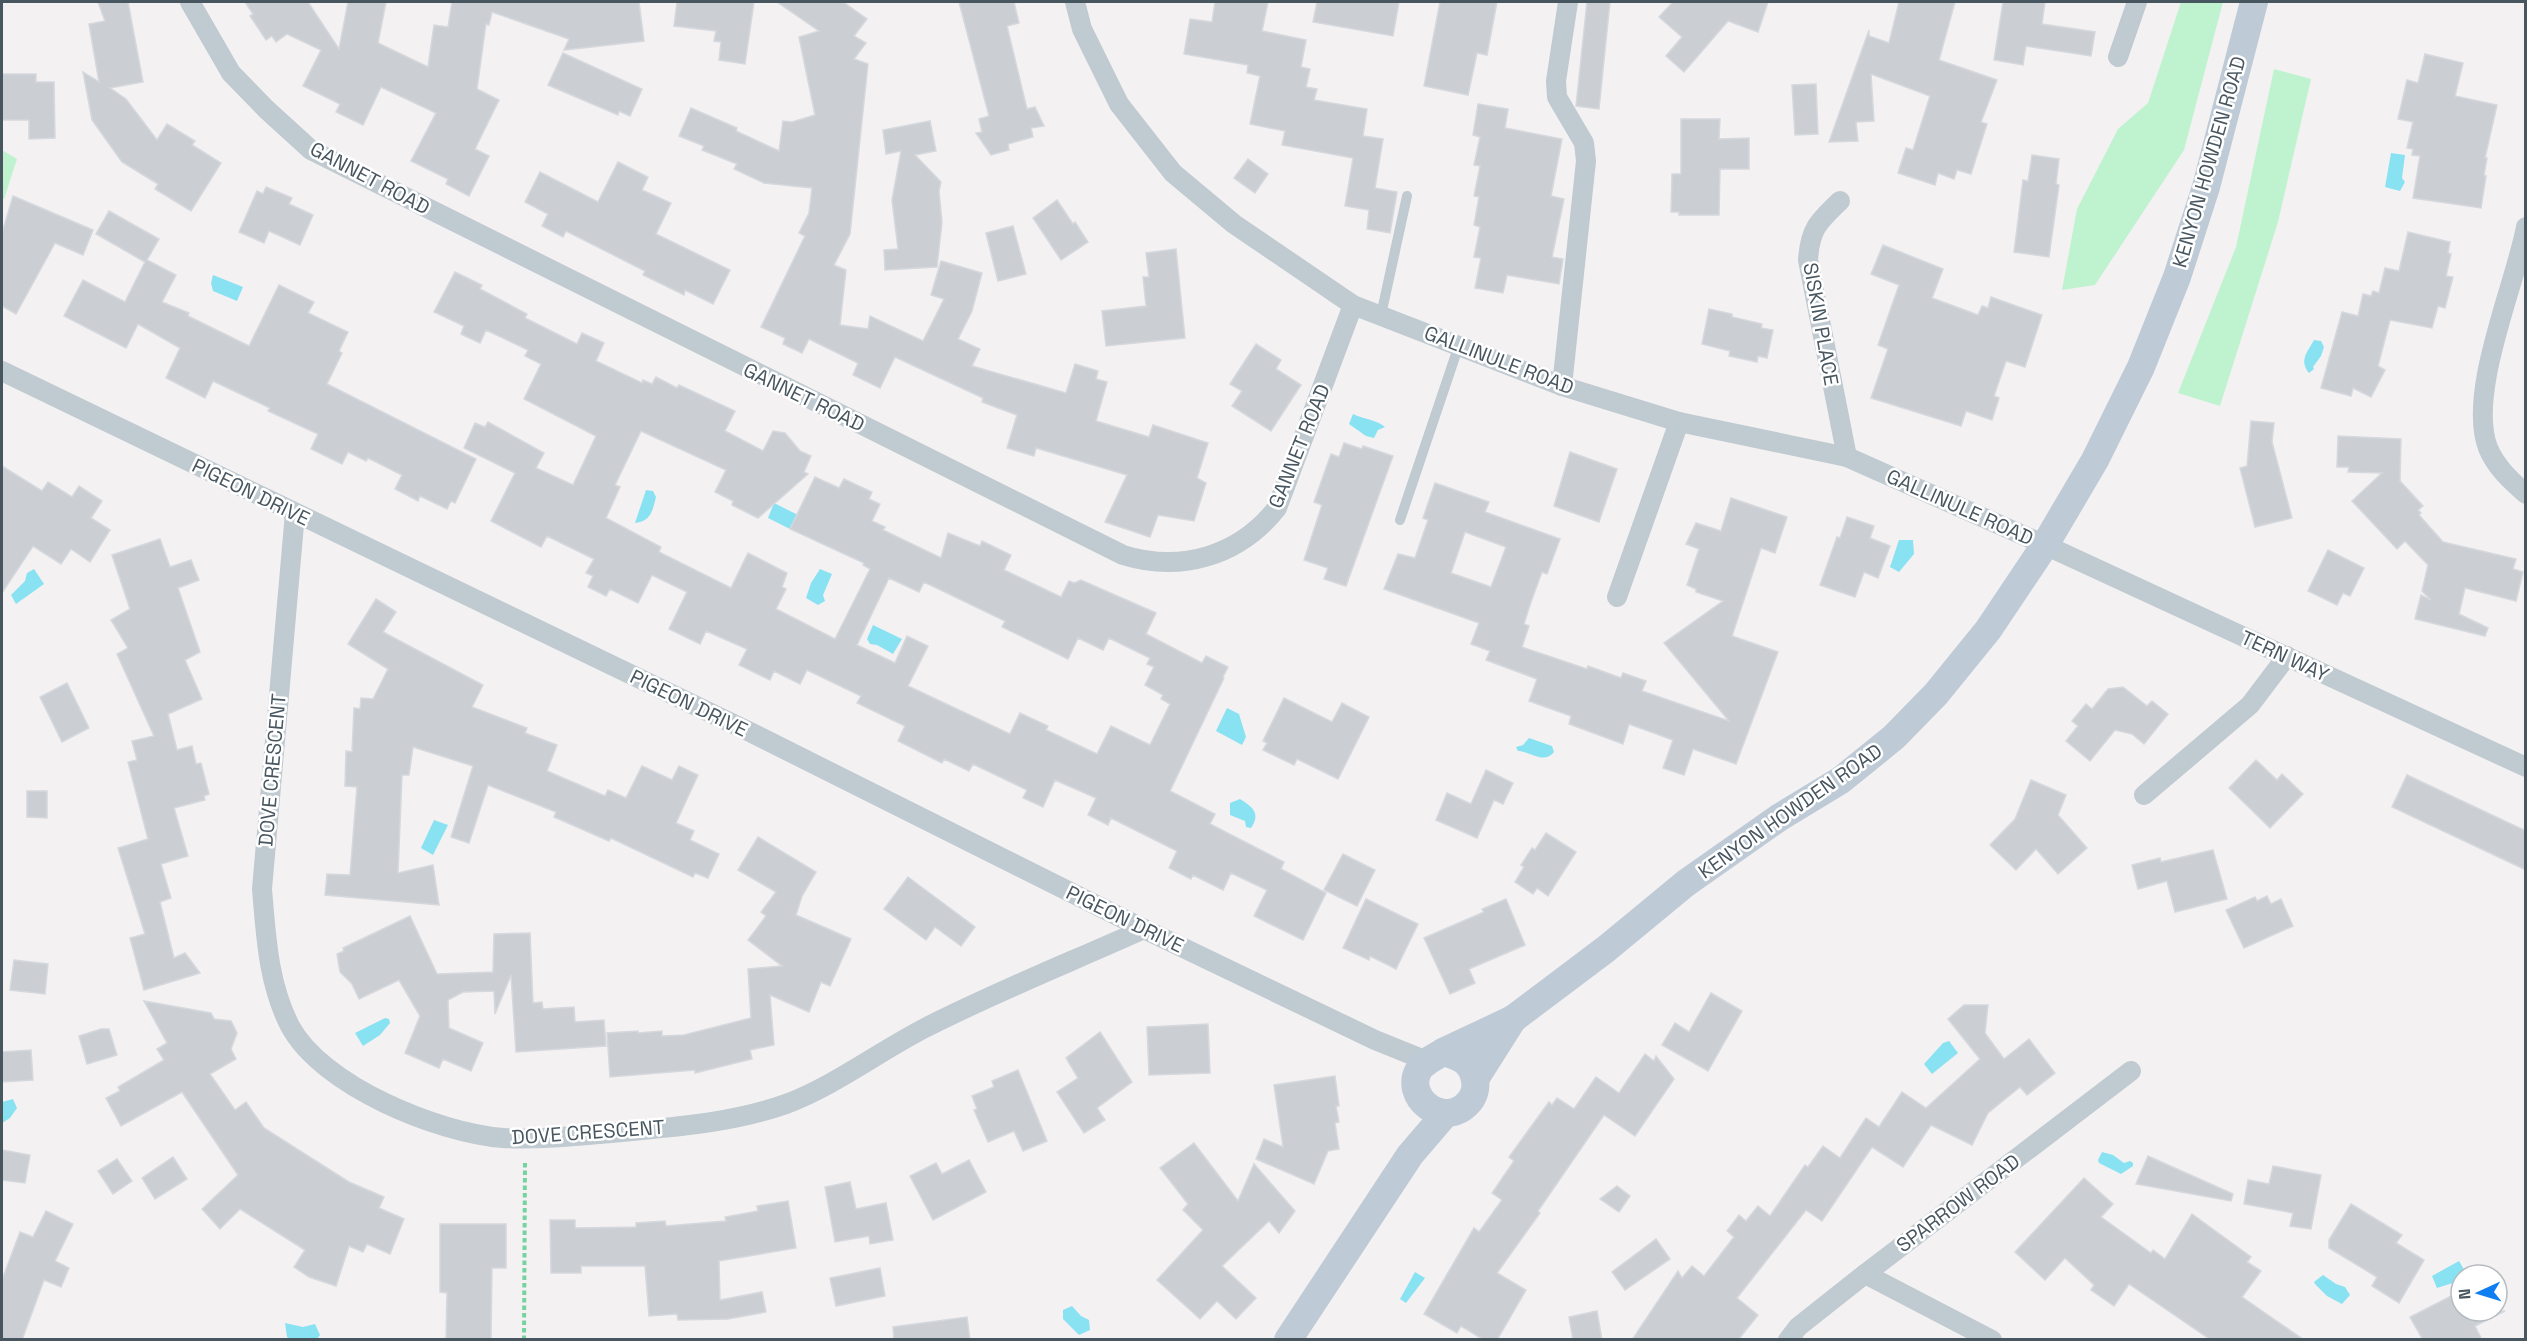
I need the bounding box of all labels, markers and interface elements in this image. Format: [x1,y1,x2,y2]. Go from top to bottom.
street label: KENYON HOWDEN ROAD [2166,53,2252,271]
street label: GANNET ROAD [306,136,434,220]
street label: SISKIN PLACE [1797,261,1845,387]
street label: GALLINULE ROAD [1421,320,1577,400]
street label: GANNET ROAD [739,356,869,438]
street label: GANNET ROAD [1262,380,1336,512]
street label: PIGEON DRIVE [188,452,314,532]
street label: GALLINULE ROAD [1882,463,2038,551]
street label: TERN WAY [2237,624,2333,688]
street label: PIGEON DRIVE [626,663,752,743]
street label: DOVE CRESCENT [252,692,292,847]
street label: KENYON HOWDEN ROAD [1693,738,1887,884]
street label: PIGEON DRIVE [1062,879,1188,959]
street label: DOVE CRESCENT [511,1114,666,1150]
street label: SPARROW ROAD [1891,1148,2025,1258]
north arrow [2449,1263,2509,1323]
text: N [2454,1288,2475,1300]

